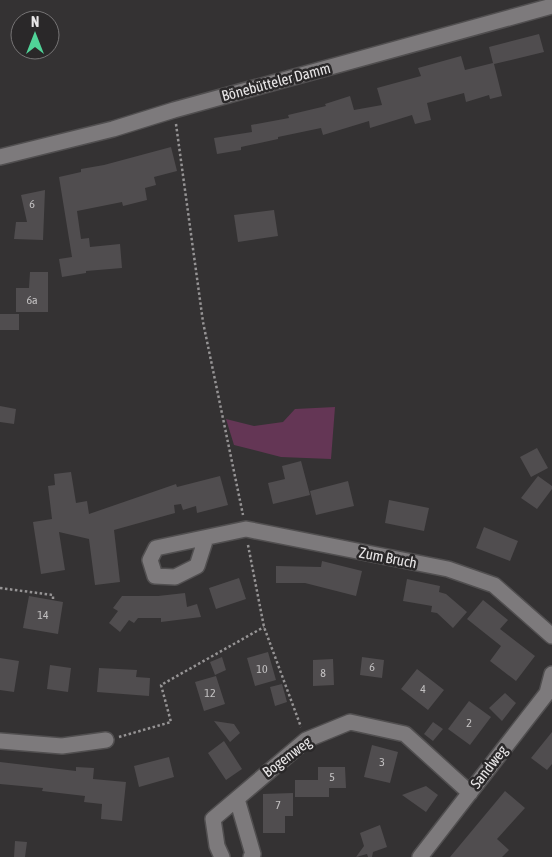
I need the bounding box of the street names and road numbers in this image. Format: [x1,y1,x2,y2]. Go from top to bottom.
street label: Bönebütteler Damm [220,59,332,104]
street label: Zum Bruch [358,544,418,571]
street label: Bogenweg [259,732,315,780]
street label: Sandweg [467,741,511,792]

